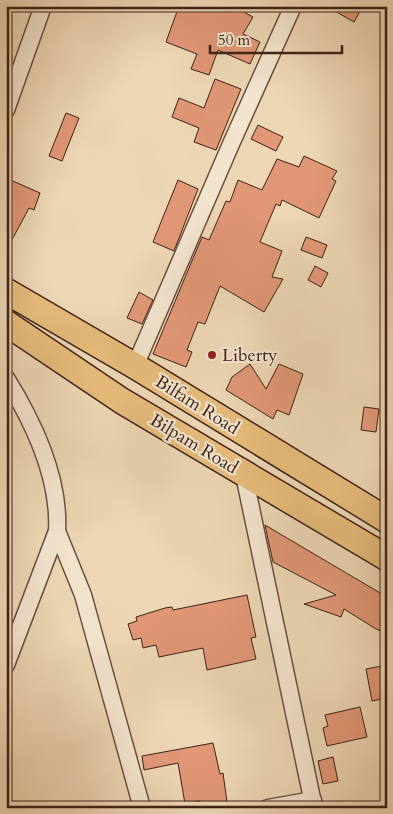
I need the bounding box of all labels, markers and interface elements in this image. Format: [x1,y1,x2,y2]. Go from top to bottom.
scale bar [210,22,343,54]
text: 50 m [218,30,250,50]
place label: Liberty [222,343,278,368]
marker: Liberty [206,349,218,361]
street label: Bilfam Road [150,369,244,441]
street label: Bilpam Road [145,408,243,480]

